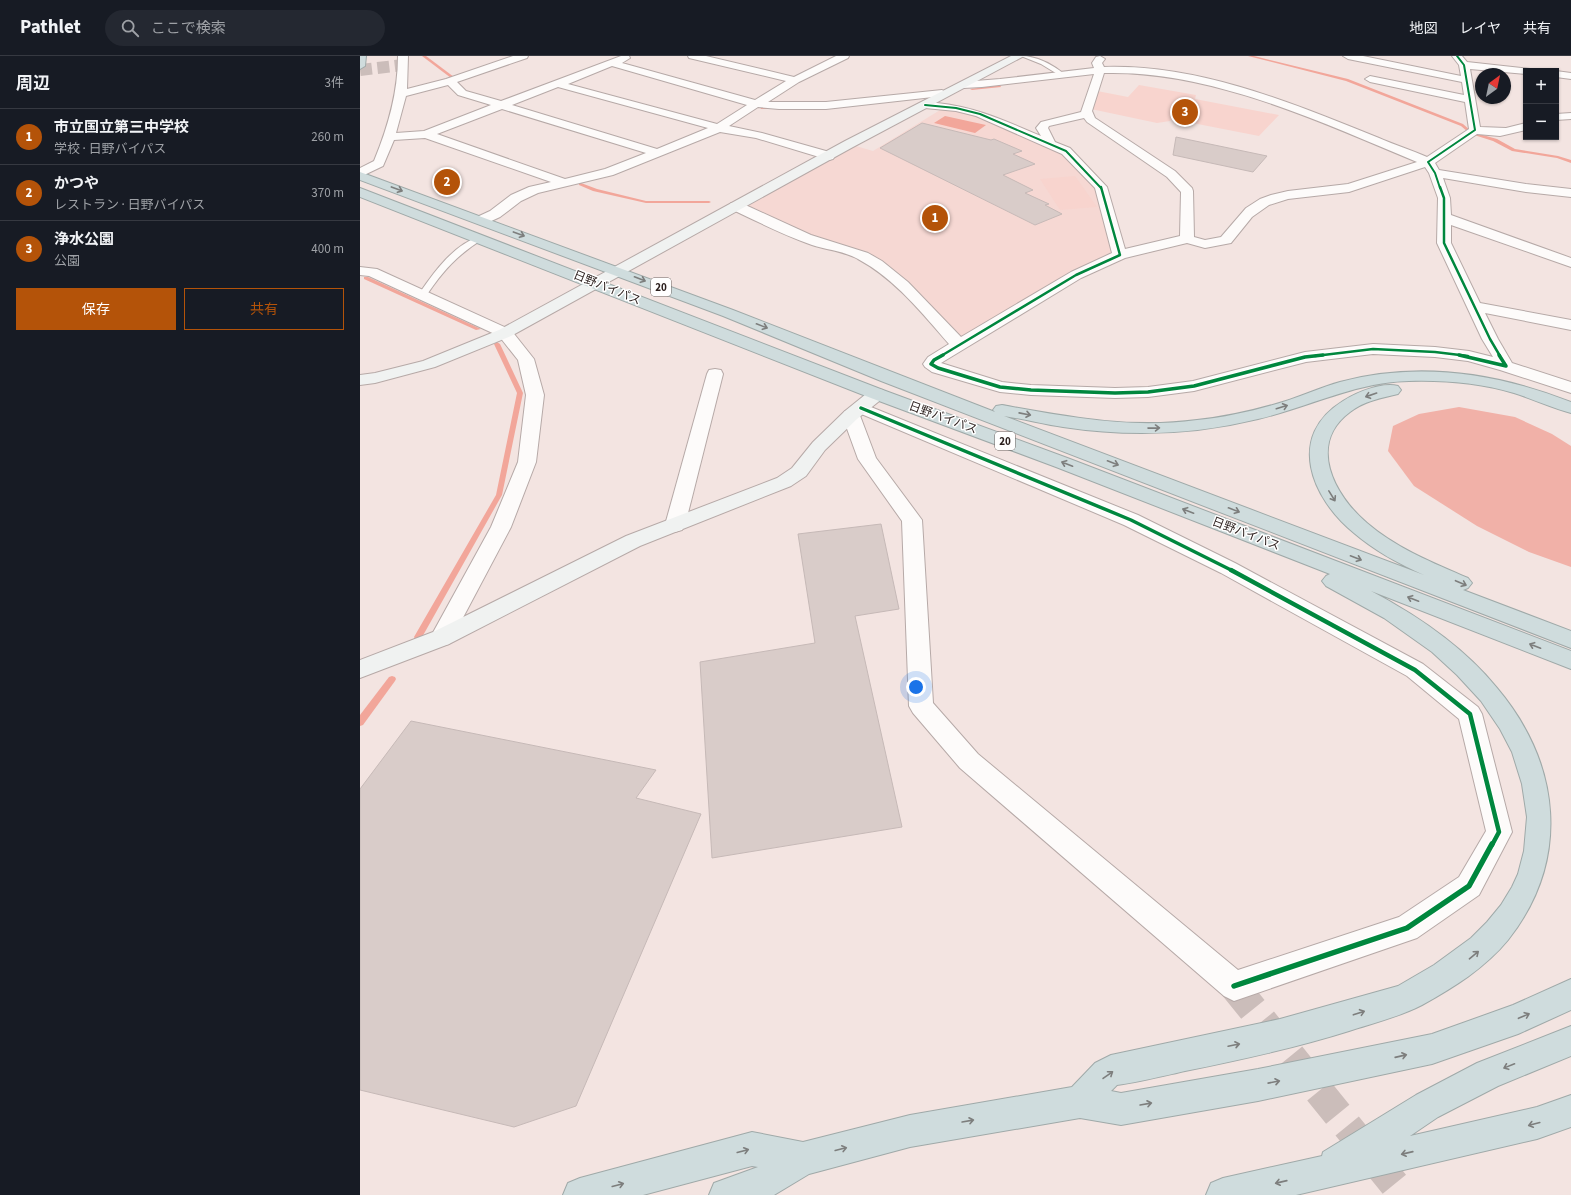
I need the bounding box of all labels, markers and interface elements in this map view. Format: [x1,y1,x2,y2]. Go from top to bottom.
search box [105,10,385,46]
text: Pathlet [20,14,81,41]
icon: search [119,17,141,39]
text: ここで検索 [151,18,226,39]
text: 地図 [1409,19,1437,39]
text: レイヤ [1459,19,1501,39]
text: 共有 [1523,19,1551,39]
north arrow [1475,68,1511,104]
map controls [1523,68,1559,140]
button: + [1523,68,1559,104]
text: 周辺 [16,72,50,96]
text: 3件 [325,74,344,92]
pin: 3 [1172,97,1198,127]
button: − [1523,104,1559,140]
text: 市立国立第三中学校 [54,117,189,138]
text: 1 [26,128,32,146]
text: 260 m [311,128,344,146]
text: 学校 · 日野バイパス [54,140,166,158]
pin: 2 [434,167,460,197]
text: かつや [54,173,99,194]
text: 2 [26,184,32,202]
text: 370 m [311,184,344,202]
one-way arrow [390,186,402,194]
text: レストラン · 日野バイパス [54,196,205,214]
pin: 1 [922,203,948,233]
text: 浄水公園 [54,229,114,250]
one-way arrow [512,230,524,238]
text: 3 [26,240,32,258]
text: 400 m [311,240,344,258]
text: 公園 [54,252,80,270]
street label: 日野バイパス [571,267,643,309]
one-way arrow [634,276,646,284]
road number: 20 [651,278,671,296]
button: 保存 [16,288,176,330]
button: 共有 [184,288,344,330]
one-way arrow [755,322,767,330]
one-way arrow [1364,392,1377,399]
street label: 日野バイパス [906,398,980,438]
one-way arrow [1275,403,1288,410]
one-way arrow [1018,411,1031,419]
one-way arrow [1147,424,1160,432]
road number: 20 [995,432,1015,450]
one-way arrow [1061,460,1073,468]
one-way arrow [1107,460,1119,468]
one-way arrow [1329,490,1337,502]
one-way arrow [1182,507,1194,515]
one-way arrow [1228,507,1240,515]
street label: 日野バイパス [1209,513,1283,555]
one-way arrow [1349,554,1361,562]
one-way arrow [1455,580,1467,587]
one-way arrow [1408,594,1420,602]
one-way arrow [1529,641,1541,649]
your location [906,677,926,697]
one-way arrow [1469,950,1480,959]
one-way arrow [1353,1008,1365,1016]
one-way arrow [1518,1011,1530,1019]
one-way arrow [1227,1041,1240,1049]
one-way arrow [1394,1052,1407,1060]
one-way arrow [1503,1062,1515,1070]
one-way arrow [1102,1071,1113,1079]
one-way arrow [1267,1077,1280,1085]
one-way arrow [1139,1100,1152,1108]
one-way arrow [961,1117,974,1125]
one-way arrow [1528,1120,1541,1128]
one-way arrow [834,1145,847,1152]
one-way arrow [736,1147,749,1155]
one-way arrow [1401,1149,1414,1157]
one-way arrow [1274,1178,1287,1186]
one-way arrow [611,1181,624,1188]

